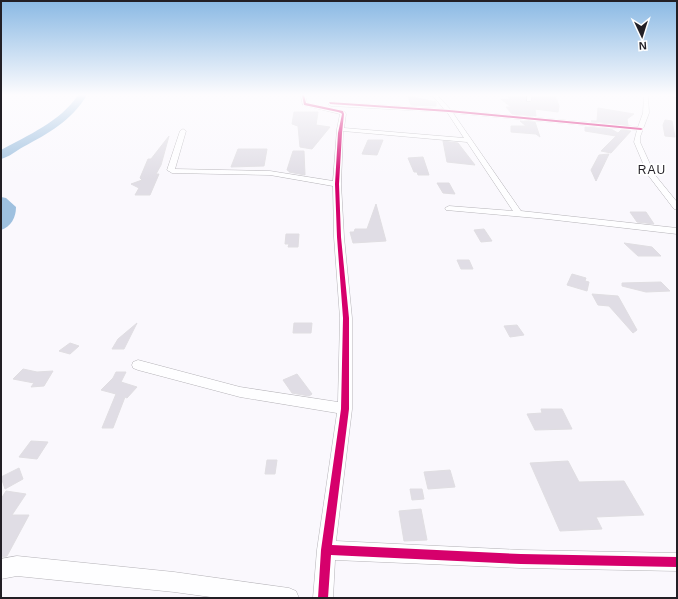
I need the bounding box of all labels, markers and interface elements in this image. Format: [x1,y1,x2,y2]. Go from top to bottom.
north arrow [622,16,662,56]
text: N [638,40,647,52]
district label: RAU [638,163,666,177]

